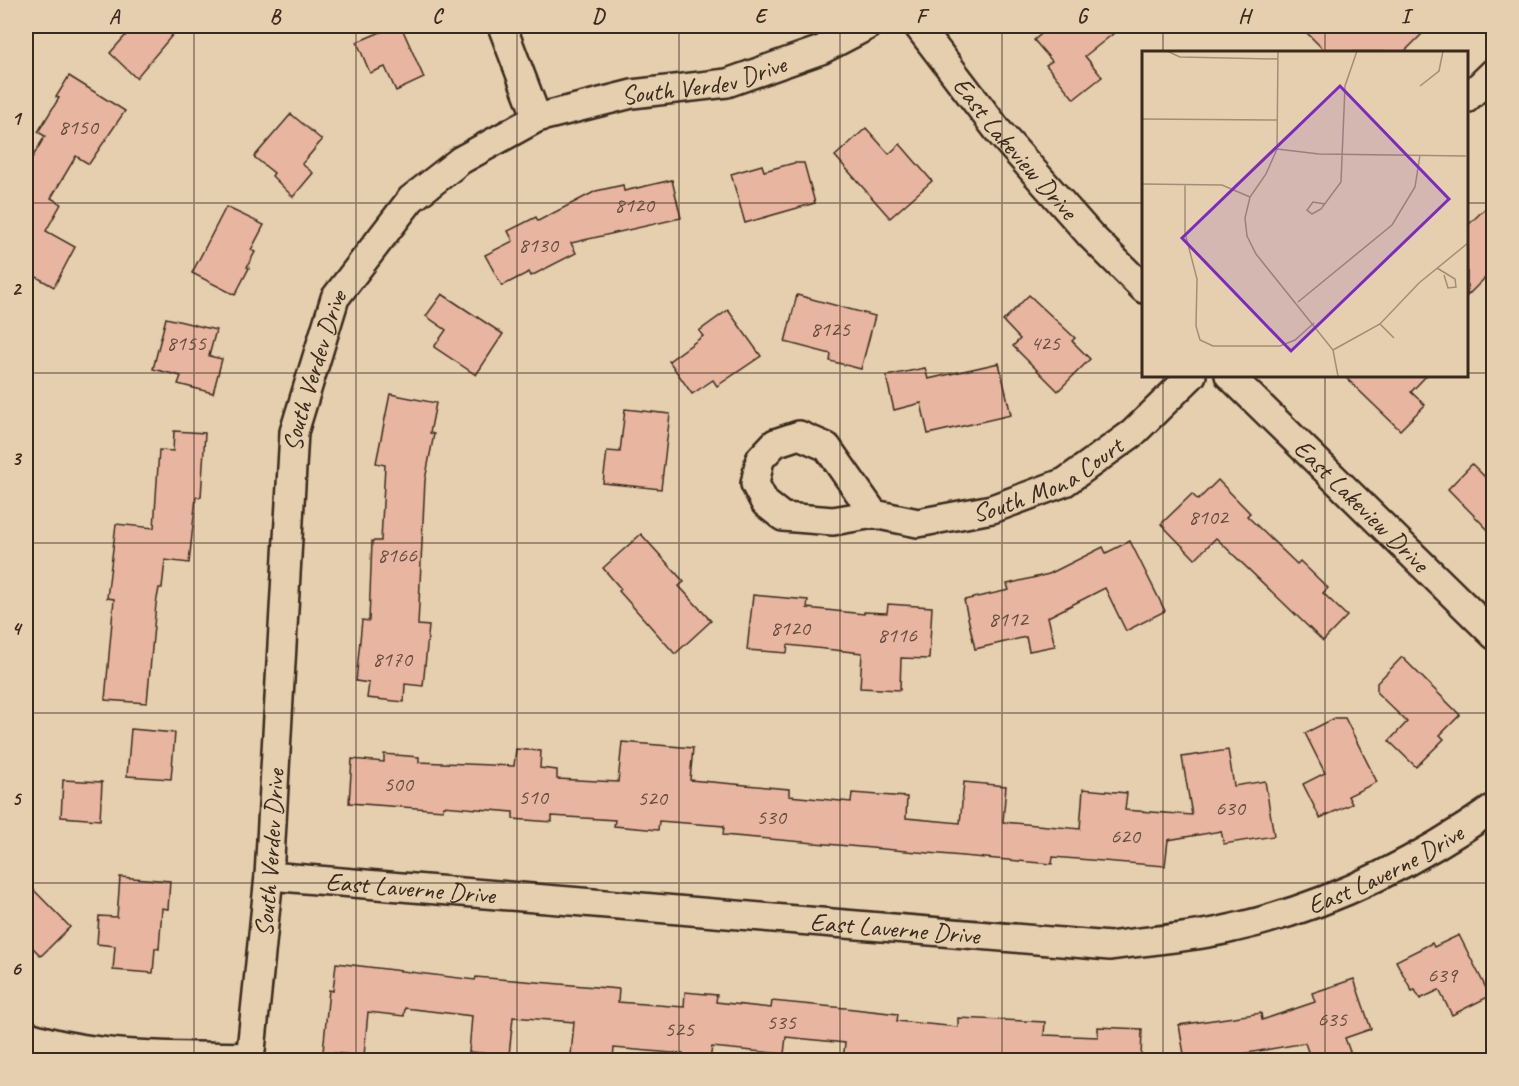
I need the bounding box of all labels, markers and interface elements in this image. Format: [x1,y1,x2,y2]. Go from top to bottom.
text: A [109,4,121,29]
text: B [270,4,282,29]
text: C [432,4,444,29]
text: D [592,4,606,29]
text: E [755,4,769,29]
text: F [916,4,930,29]
text: G [1077,4,1090,29]
text: H [1238,4,1253,29]
text: I [1401,4,1414,29]
street label: South Verdev Drive [618,47,792,113]
inset map [1142,51,1468,376]
street label: East Lakeview Drive [946,70,1087,228]
text: 1 [12,106,23,131]
house number: 8150 [58,113,100,141]
house number: 8120 [614,191,656,219]
house number: 8130 [518,231,560,259]
text: 2 [12,276,23,301]
street label: South Verdev Drive [276,280,354,452]
house number: 8125 [810,315,851,343]
house number: 8155 [166,329,207,357]
house number: 425 [1030,329,1061,357]
street label: South Mona Court [970,428,1131,529]
street label: East Lakeview Drive [1287,432,1438,581]
text: 3 [12,446,23,471]
house number: 8102 [1188,503,1230,531]
house number: 8166 [377,541,418,569]
house number: 8112 [988,605,1030,633]
house number: 8120 [770,614,812,642]
text: 4 [12,616,24,641]
house number: 8116 [877,621,918,649]
house number: 8170 [372,645,414,673]
street label: South Verdev Drive [246,767,292,938]
house number: 500 [383,770,415,798]
house number: 510 [518,783,550,811]
house number: 520 [637,784,669,812]
text: 5 [12,786,23,811]
house number: 630 [1215,794,1247,822]
house number: 530 [756,803,788,831]
street label: East Laverne Drive [1303,816,1470,921]
house number: 620 [1110,822,1142,850]
street label: East Laverne Drive [325,864,498,911]
street label: East Laverne Drive [809,905,982,952]
text: 6 [11,956,22,981]
house number: 639 [1427,961,1459,989]
house number: 635 [1317,1005,1348,1033]
house number: 535 [766,1008,797,1036]
house number: 525 [664,1015,695,1043]

